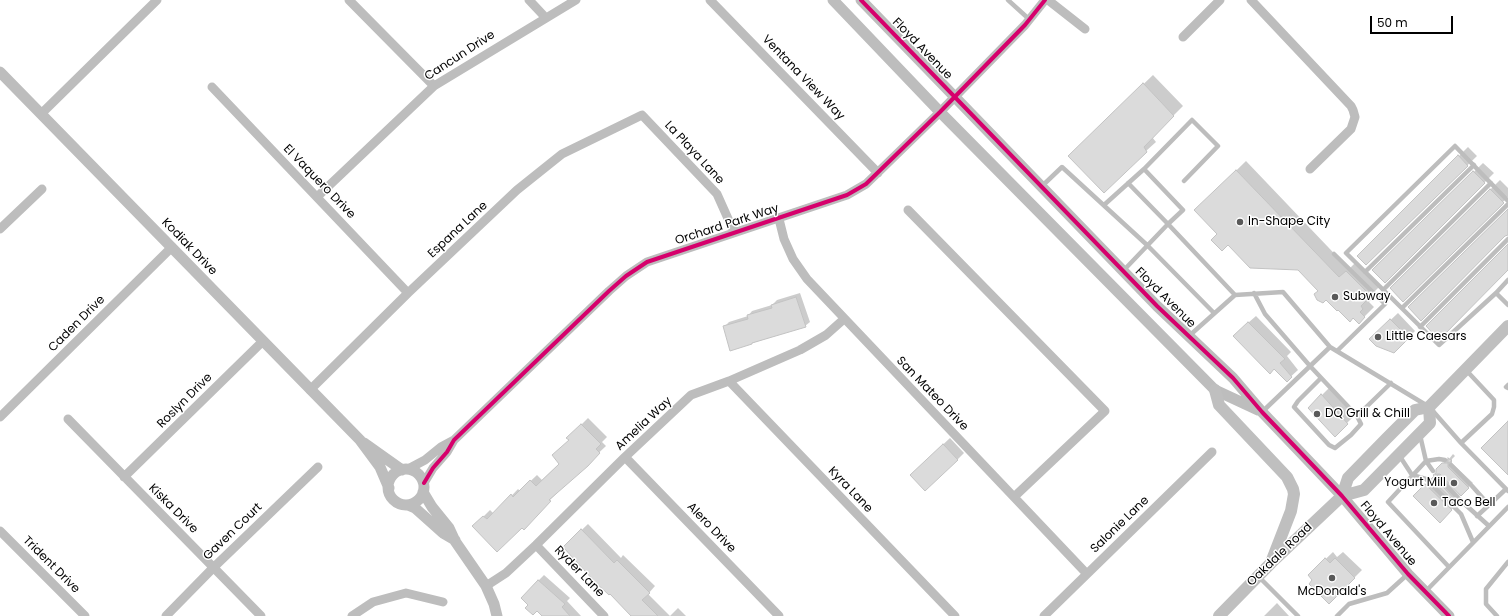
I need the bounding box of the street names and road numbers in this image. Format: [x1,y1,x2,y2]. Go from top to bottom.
street label: Floyd Avenue [889,15,955,83]
street label: Cancun Drive [422,28,498,84]
street label: Ventana View Way [759,32,847,124]
street label: La Playa Lane [661,118,727,188]
street label: El Vaquero Drive [280,142,358,222]
street label: Espana Lane [425,199,491,261]
street label: Orchard Park Way [673,201,781,249]
street label: Kodiak Drive [158,216,220,278]
street label: Floyd Avenue [1132,265,1198,331]
street label: Caden Drive [46,293,108,355]
street label: San Mateo Drive [893,354,971,434]
street label: Roslyn Drive [154,370,216,432]
street label: Amelia Way [613,394,675,454]
street label: Kyra Lane [825,464,875,516]
street label: Kiska Drive [145,481,201,537]
street label: Salonie Lane [1088,494,1152,556]
street label: Floyd Avenue [1357,499,1419,569]
street label: Gaven Court [201,500,265,564]
street label: Alero Drive [684,500,738,556]
street label: Oakdale Road [1245,520,1315,590]
street label: Trident Drive [19,533,83,597]
street label: Ryder Lane [551,543,607,601]

